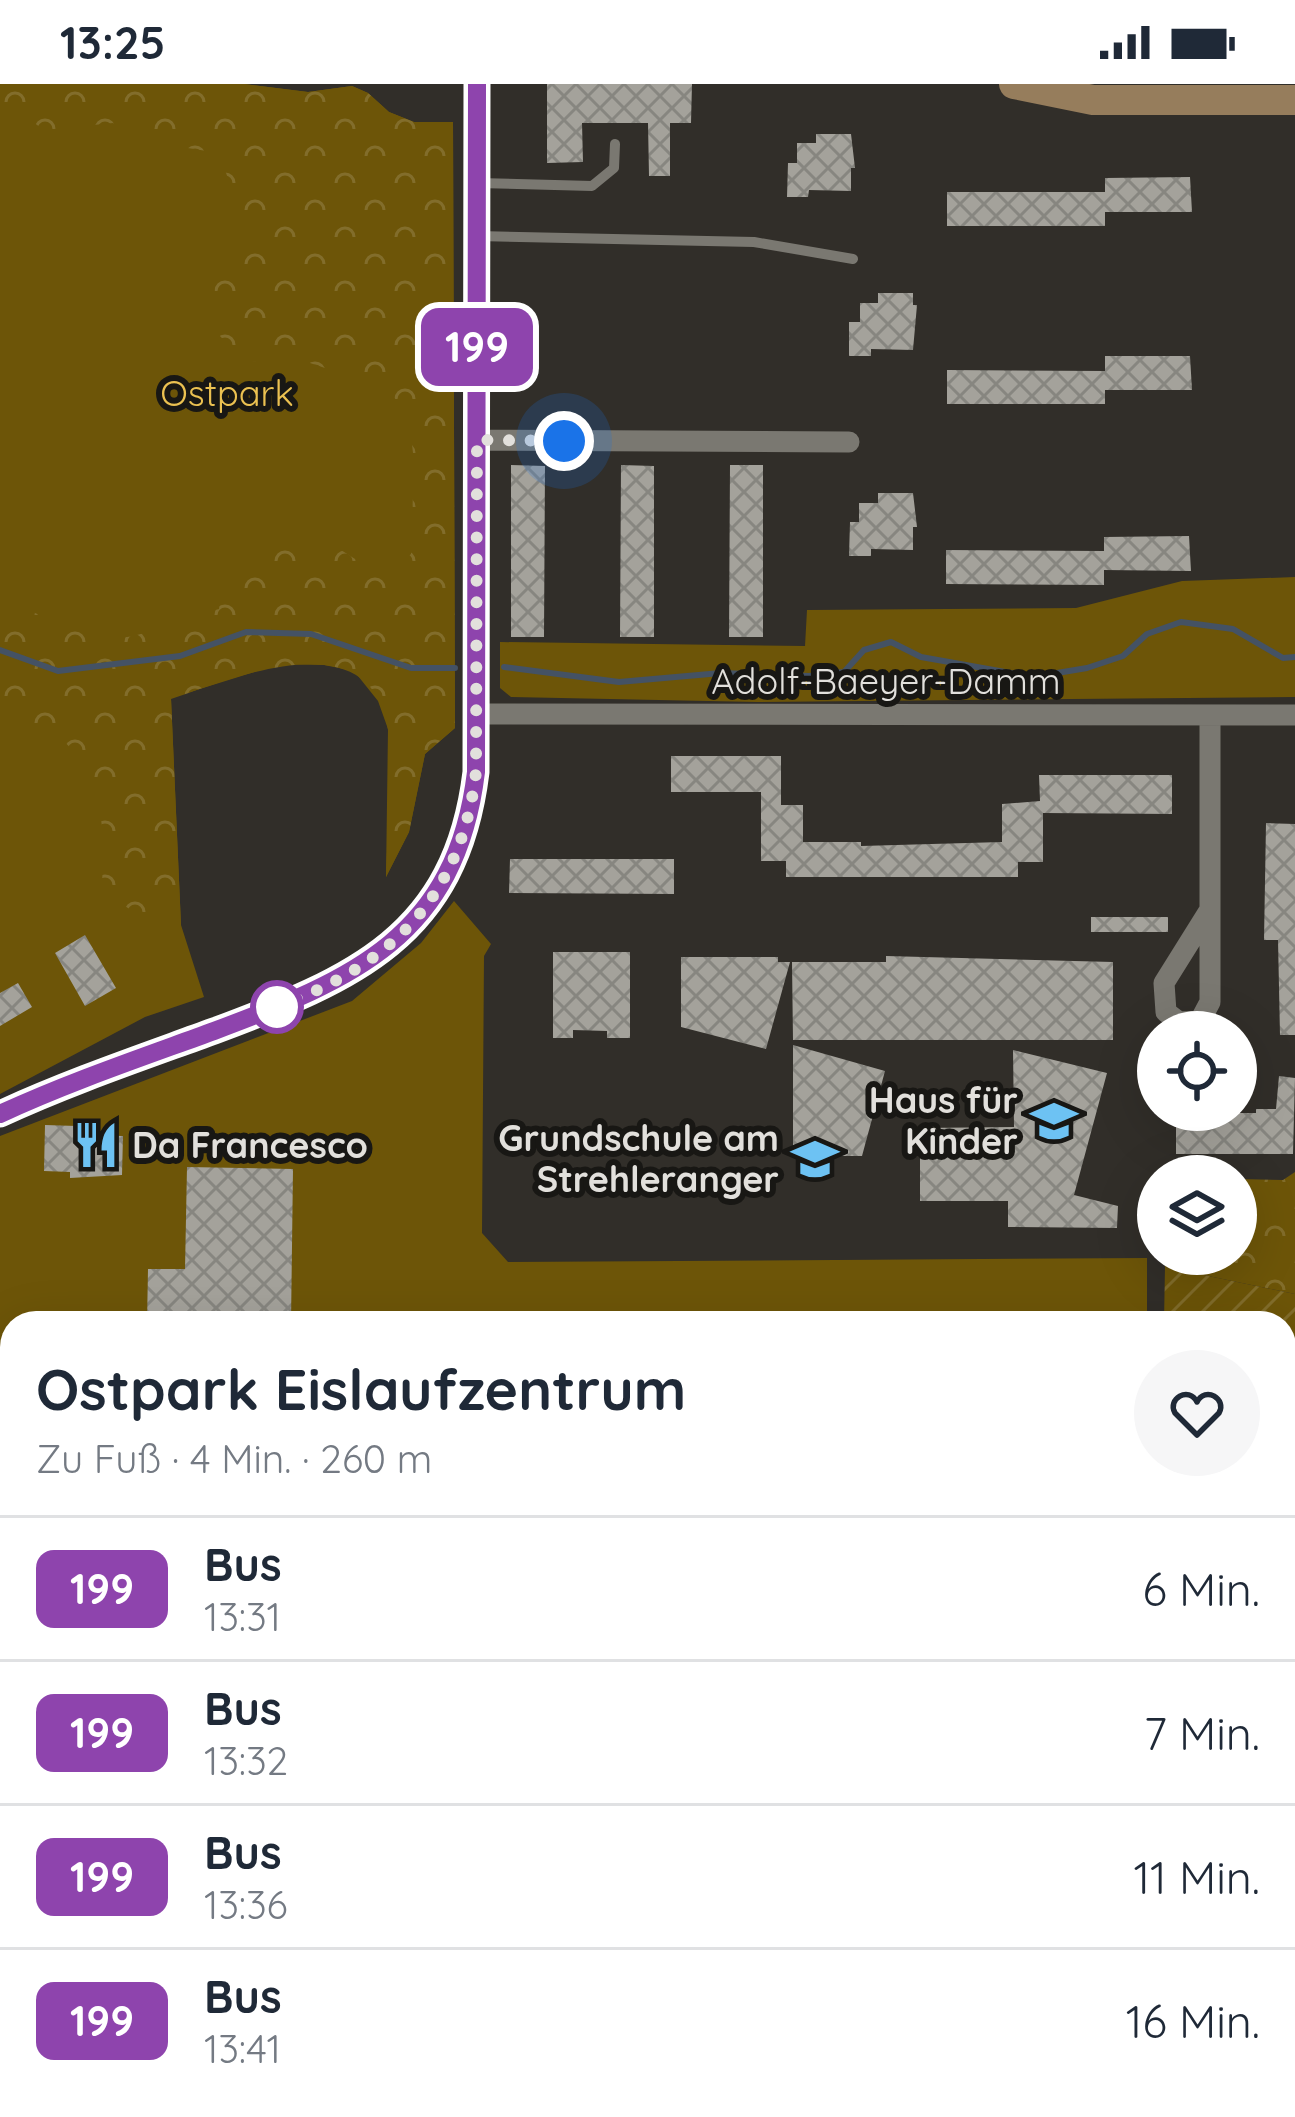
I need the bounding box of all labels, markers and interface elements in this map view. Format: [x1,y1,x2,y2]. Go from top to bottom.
text: 13:25 [60,14,165,70]
line badge: 199 [408,308,546,386]
text: 199 [445,320,509,373]
park label: Ostpark [160,370,294,415]
your location [534,411,594,471]
street label: Adolf-Baeyer-Damm [711,658,1061,703]
unlabelled marker [252,982,302,1032]
map controls [1137,1011,1257,1275]
button: locate [1137,1011,1257,1131]
place label: Haus für Kinder [869,1077,1018,1163]
school or university icon: Haus für Kinder [1029,1096,1079,1146]
place label: Grundschule am Strehleranger [498,1115,779,1201]
restaurant icon: Da Francesco [71,1120,121,1170]
place label: Da Francesco [132,1122,368,1167]
school or university icon: Grundschule am Strehleranger [790,1134,840,1184]
button: layers [1137,1155,1257,1275]
button: heart [1134,1350,1260,1476]
text: Ostpark Eislaufzentrum [36,1353,686,1424]
text: Zu Fuß · 4 Min. · 260 m [36,1434,432,1483]
text: Bus [204,1536,282,1592]
text: 6 Min. [1143,1561,1260,1617]
text: 199 [70,1562,134,1615]
text: 13:31 [204,1592,281,1641]
text: Bus [204,1680,282,1736]
text: 7 Min. [1144,1705,1260,1761]
text: 199 [70,1706,134,1759]
text: 13:32 [204,1736,288,1785]
text: Bus [204,1824,282,1880]
text: 11 Min. [1133,1849,1260,1905]
text: 199 [70,1850,134,1903]
text: 13:36 [204,1880,288,1929]
text: Bus [204,1968,282,2024]
text: 16 Min. [1126,1993,1260,2049]
text: 199 [70,1994,134,2047]
text: 13:41 [204,2024,281,2073]

